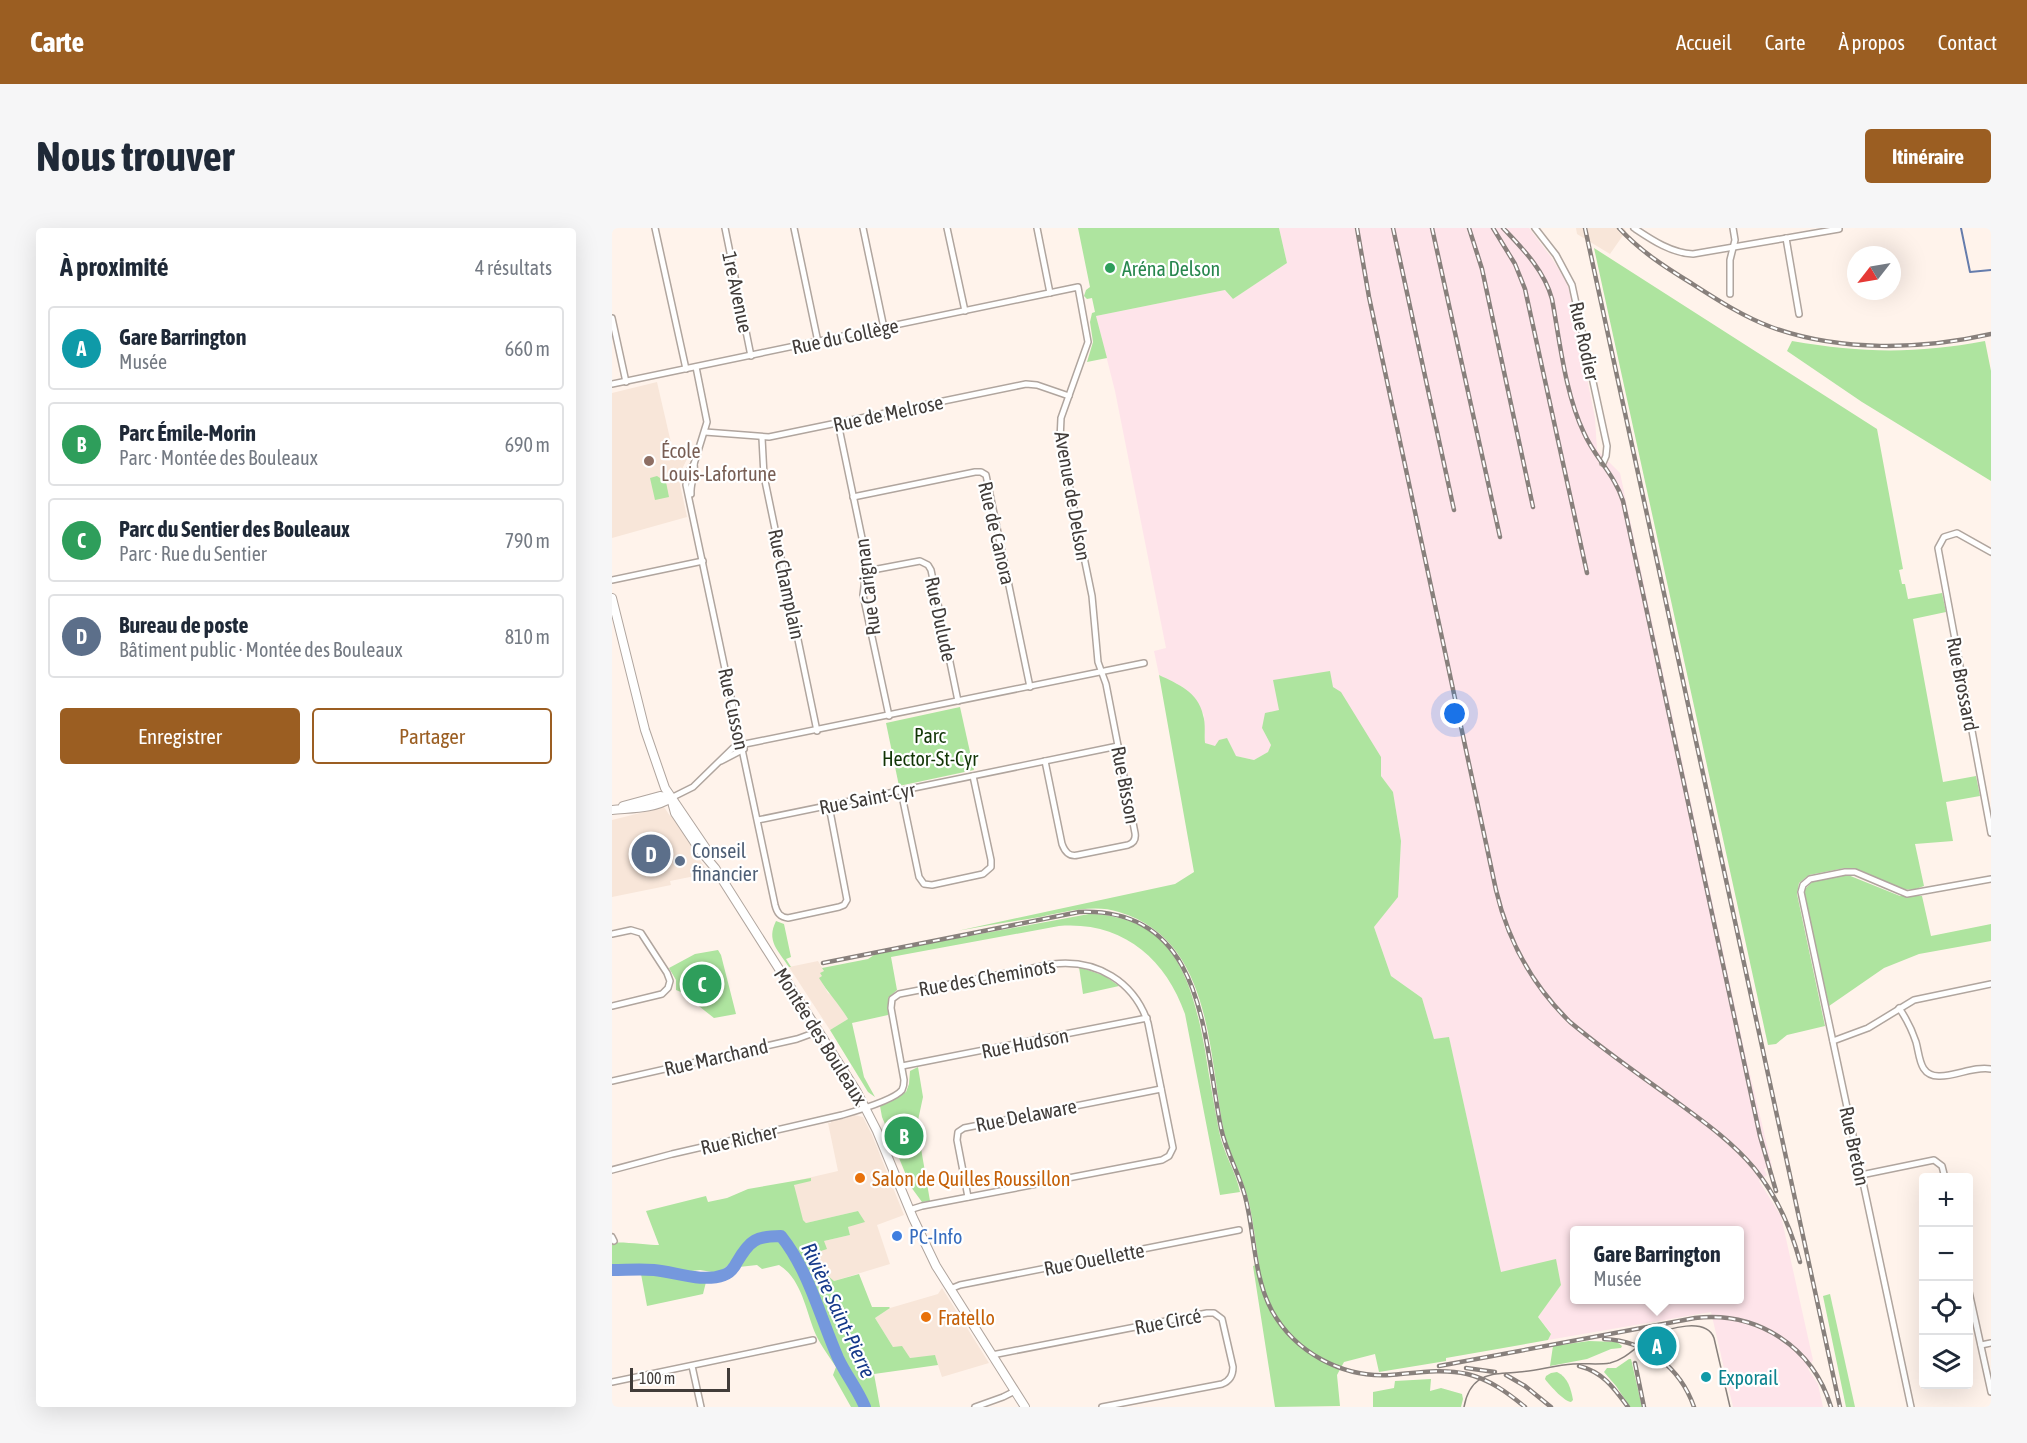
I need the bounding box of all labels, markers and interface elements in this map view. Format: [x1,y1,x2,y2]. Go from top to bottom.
text: Carte [30,26,84,58]
text: Accueil [1676,30,1732,54]
text: Carte [1765,30,1805,54]
text: À propos [1838,30,1905,54]
text: Contact [1938,30,1997,54]
button: Itinéraire [1865,129,1991,183]
text: Nous trouver [36,132,234,180]
north arrow [1847,246,1901,300]
street label: 1re Avenue [718,249,758,335]
text: À proximité [60,252,168,282]
text: 4 résultats [475,256,552,279]
place label: Aréna Delson [1122,257,1220,280]
marker: Aréna Delson [1103,261,1117,275]
street label: Rue Rodier [1565,300,1605,384]
street label: Rue du Collège [790,313,900,359]
text: Gare Barrington [119,324,246,350]
text: A [77,337,86,360]
text: 660 m [505,337,550,360]
text: Musée [119,350,167,373]
street label: Rue de Melrose [831,390,945,436]
text: Parc Émile-Morin [119,420,256,446]
street label: Avenue de Delson [1050,429,1096,563]
text: B [77,433,86,456]
text: 690 m [505,433,550,456]
place label: École Louis-Lafortune [661,439,776,485]
text: Parc · Montée des Bouleaux [119,446,318,469]
marker: École Louis-Lafortune [642,454,656,468]
street label: Rue de Canora [974,479,1020,587]
text: Parc du Sentier des Bouleaux [119,516,350,542]
street label: Rue Champlain [764,527,810,641]
text: C [77,529,86,552]
text: 790 m [505,529,550,552]
street label: Rue Carignan [850,537,884,637]
text: Parc · Rue du Sentier [119,542,267,565]
street label: Rue Dulude [921,575,961,663]
text: Bureau de poste [119,612,248,638]
text: D [76,625,87,648]
text: 810 m [505,625,550,648]
street label: Rue Brossard [1943,635,1983,733]
text: Bâtiment public · Montée des Bouleaux [119,638,402,661]
street label: Rue Cusson [714,666,754,752]
your location [1440,699,1469,728]
button: Enregistrer [60,708,300,764]
button: Partager [312,708,552,764]
park label: Parc Hector-St-Cyr [882,724,979,770]
street label: Rue Bisson [1107,744,1145,826]
street label: Rue Saint-Cyr [817,777,918,819]
pin: D [632,832,670,876]
place label: Conseil financier [692,839,759,885]
marker: Conseil financier [673,854,687,868]
street label: Rue des Cheminots [917,954,1057,1000]
pin: C [682,962,722,1006]
street label: Montée des Bouleaux [770,963,872,1109]
street label: Rue Hudson [979,1023,1071,1063]
street label: Rue Marchand [662,1034,770,1080]
street label: Rue Delaware [974,1094,1078,1136]
street label: Rue Breton [1835,1104,1875,1188]
pin: B [884,1114,924,1158]
street label: Rue Richer [698,1119,781,1159]
place label: Salon de Quilles Roussillon [872,1167,1070,1190]
marker: Salon de Quilles Roussillon [853,1171,867,1185]
map controls [1919,1173,1973,1389]
button: + [1919,1173,1973,1227]
place label: PC-Info [909,1225,963,1248]
popup [1570,1226,1744,1304]
button: − [1919,1227,1973,1281]
marker: PC-Info [890,1229,904,1243]
water label: Rivière Saint-Pierre [797,1238,881,1382]
street label: Rue Ouellette [1042,1238,1146,1280]
text: Gare Barrington [1593,1241,1721,1267]
text: Musée [1593,1267,1642,1290]
button: locate [1919,1281,1973,1335]
street label: Rue Circé [1133,1303,1203,1339]
place label: Fratello [938,1306,995,1329]
marker: Fratello [919,1310,933,1324]
pin: A [1638,1324,1676,1368]
button: layers [1919,1335,1973,1389]
scale bar [630,1365,730,1392]
place label: Exporail [1718,1366,1779,1389]
text: 100 m [639,1369,675,1387]
marker: Exporail [1699,1370,1713,1384]

